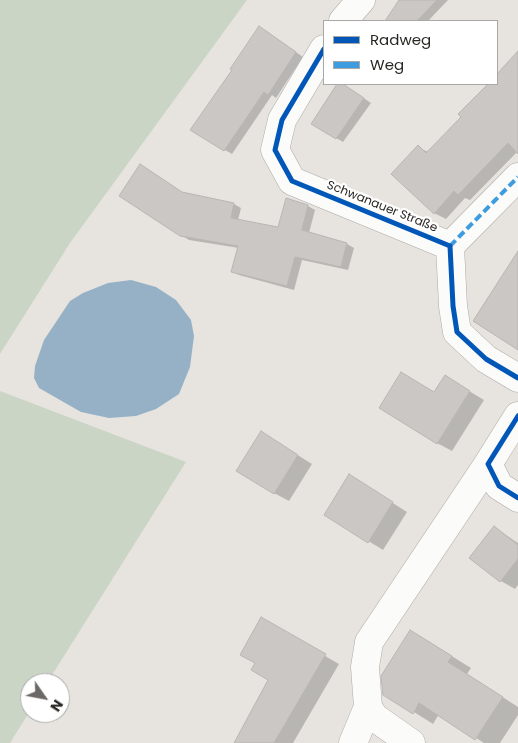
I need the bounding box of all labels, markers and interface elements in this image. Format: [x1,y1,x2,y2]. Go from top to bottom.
legend [323,20,498,85]
text: Radweg [370,29,431,50]
text: Weg [370,54,404,75]
street label: Schwanauer Straße [325,178,439,236]
north arrow [20,673,70,723]
text: N [45,696,68,715]

